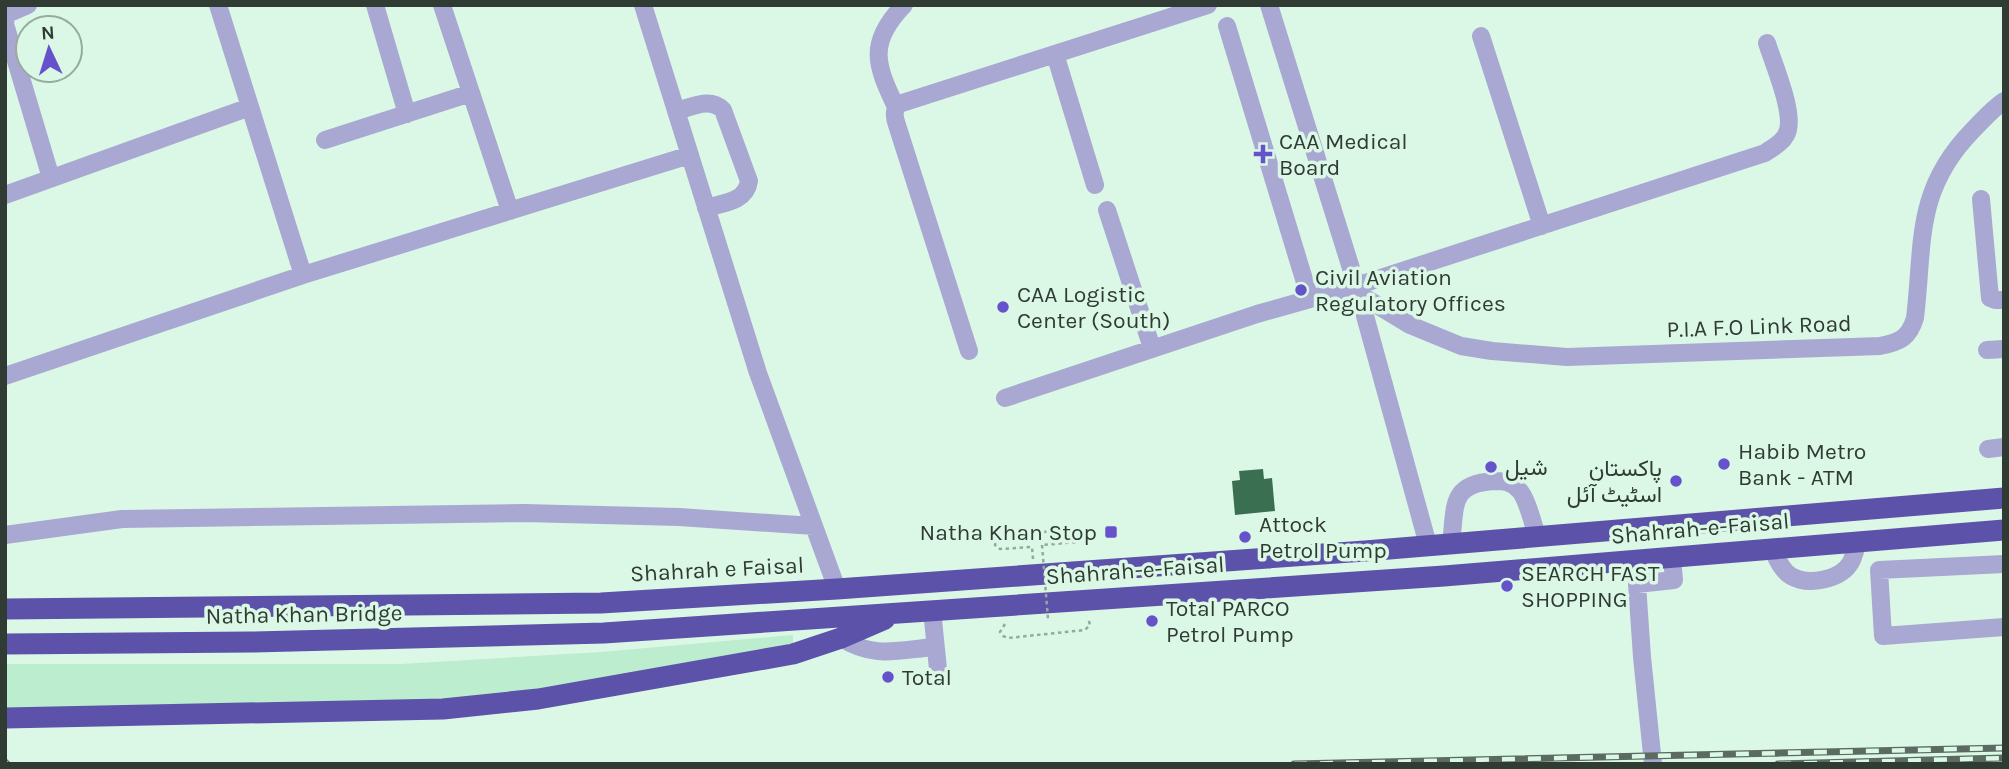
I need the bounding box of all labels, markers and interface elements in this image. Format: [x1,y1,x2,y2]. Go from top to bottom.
north arrow [14,14,84,84]
text: N [40,22,55,44]
place label: CAA Medical Board [1279,128,1408,181]
marker: CAA Medical Board [1253,144,1273,164]
place label: Civil Aviation Regulatory Offices [1315,264,1506,317]
place label: CAA Logistic Center (South) [1017,281,1170,334]
marker: Civil Aviation Regulatory Offices [1293,282,1309,298]
marker: CAA Logistic Center (South) [995,299,1011,315]
street label: P.I.A F.O Link Road [1666,310,1852,343]
place label: Habib Metro Bank - ATM [1738,438,1866,491]
place label: شیل [1505,454,1548,481]
place label: پاکستان اسٹیٹ آئل [1567,455,1662,508]
marker: Habib Metro Bank - ATM [1716,456,1732,472]
marker: شیل [1483,459,1499,475]
marker: پاکستان اسٹیٹ آئل [1668,473,1684,489]
street label: Shahrah-e-Faisal [1610,507,1790,550]
place label: Attock Petrol Pump [1259,511,1387,564]
place label: Natha Khan Stop [920,519,1097,546]
marker: Natha Khan Stop [1103,524,1119,540]
marker: Attock Petrol Pump [1237,529,1253,545]
street label: Shahrah e Faisal [629,551,805,588]
street label: Shahrah-e-Faisal [1045,551,1225,590]
place label: SEARCH FAST SHOPPING [1521,560,1660,613]
marker: SEARCH FAST SHOPPING [1499,578,1515,594]
place label: Total PARCO Petrol Pump [1166,595,1294,648]
street label: Natha Khan Bridge [205,599,403,630]
marker: Total PARCO Petrol Pump [1144,613,1160,629]
place label: Total [902,664,952,691]
marker: Total [880,669,896,685]

